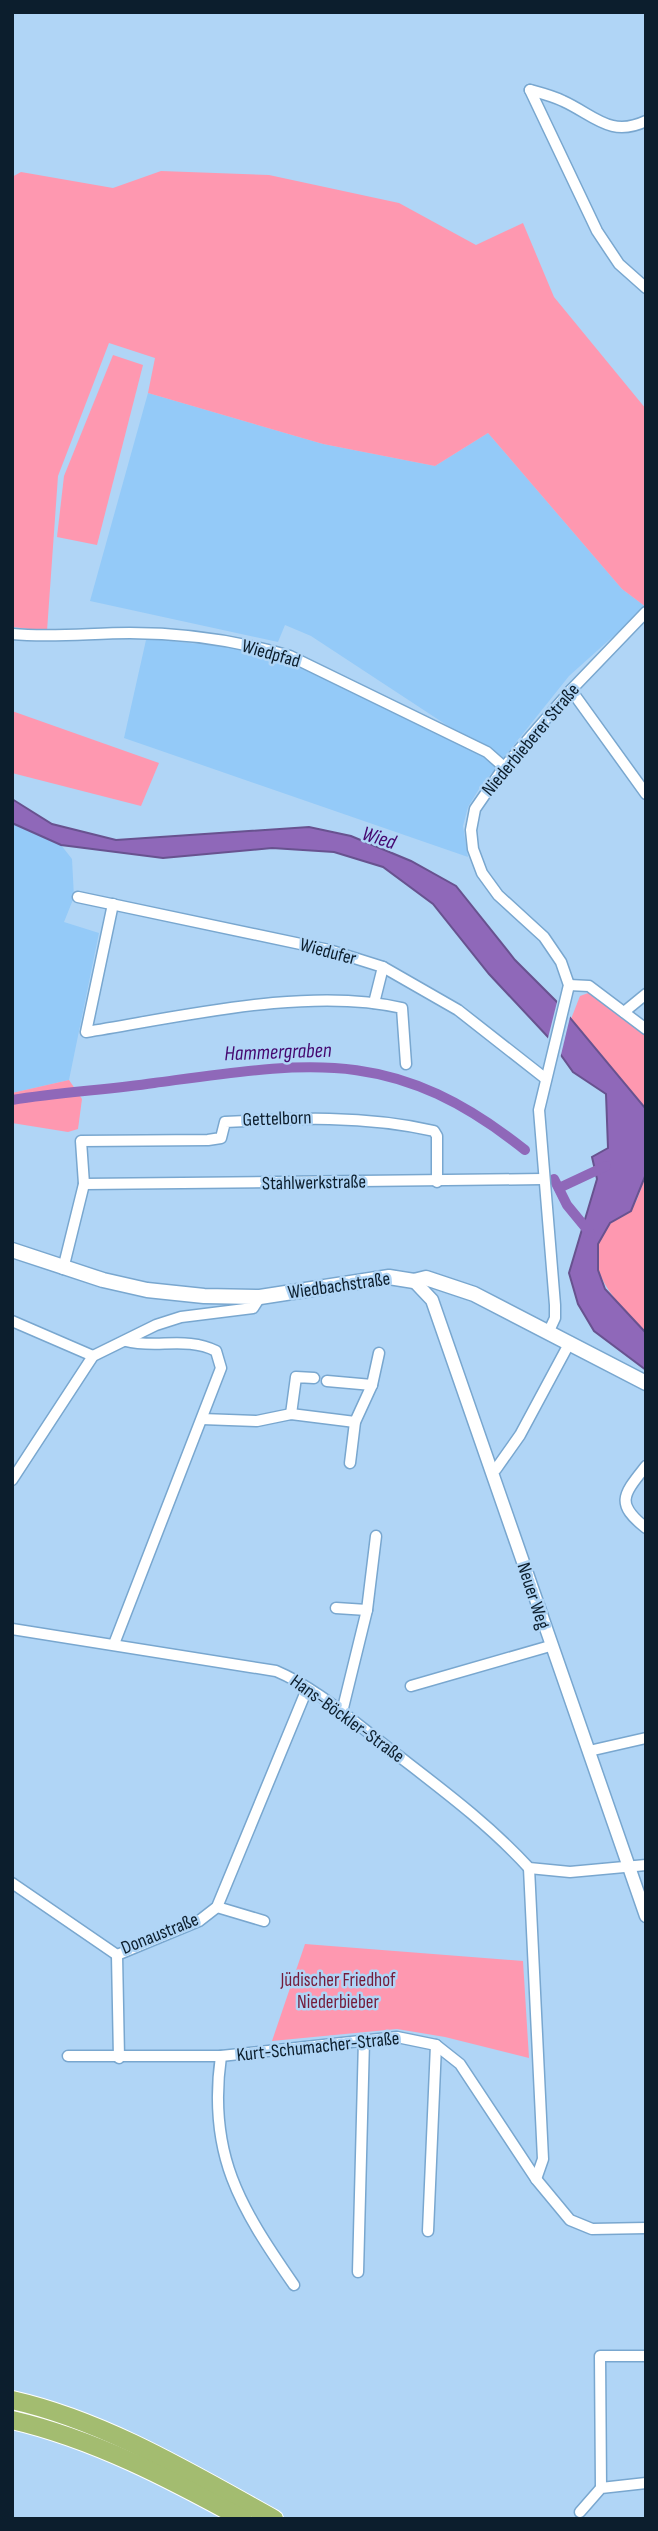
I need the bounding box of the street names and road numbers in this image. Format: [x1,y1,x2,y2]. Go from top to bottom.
street label: Wiedpfad [239,635,303,673]
street label: Niederbieberer Straße [477,679,585,801]
street label: Wiedufer [297,933,359,971]
street label: Gettelborn [242,1106,312,1132]
street label: Stahlwerkstraße [262,1171,366,1195]
street label: Wiedbachstraße [286,1267,392,1305]
street label: Neuer Weg [511,1560,555,1633]
street label: Hans-Böckler-Straße [285,1670,409,1768]
street label: Donaustraße [118,1908,202,1960]
street label: Kurt-Schumacher-Straße [235,2027,401,2067]

